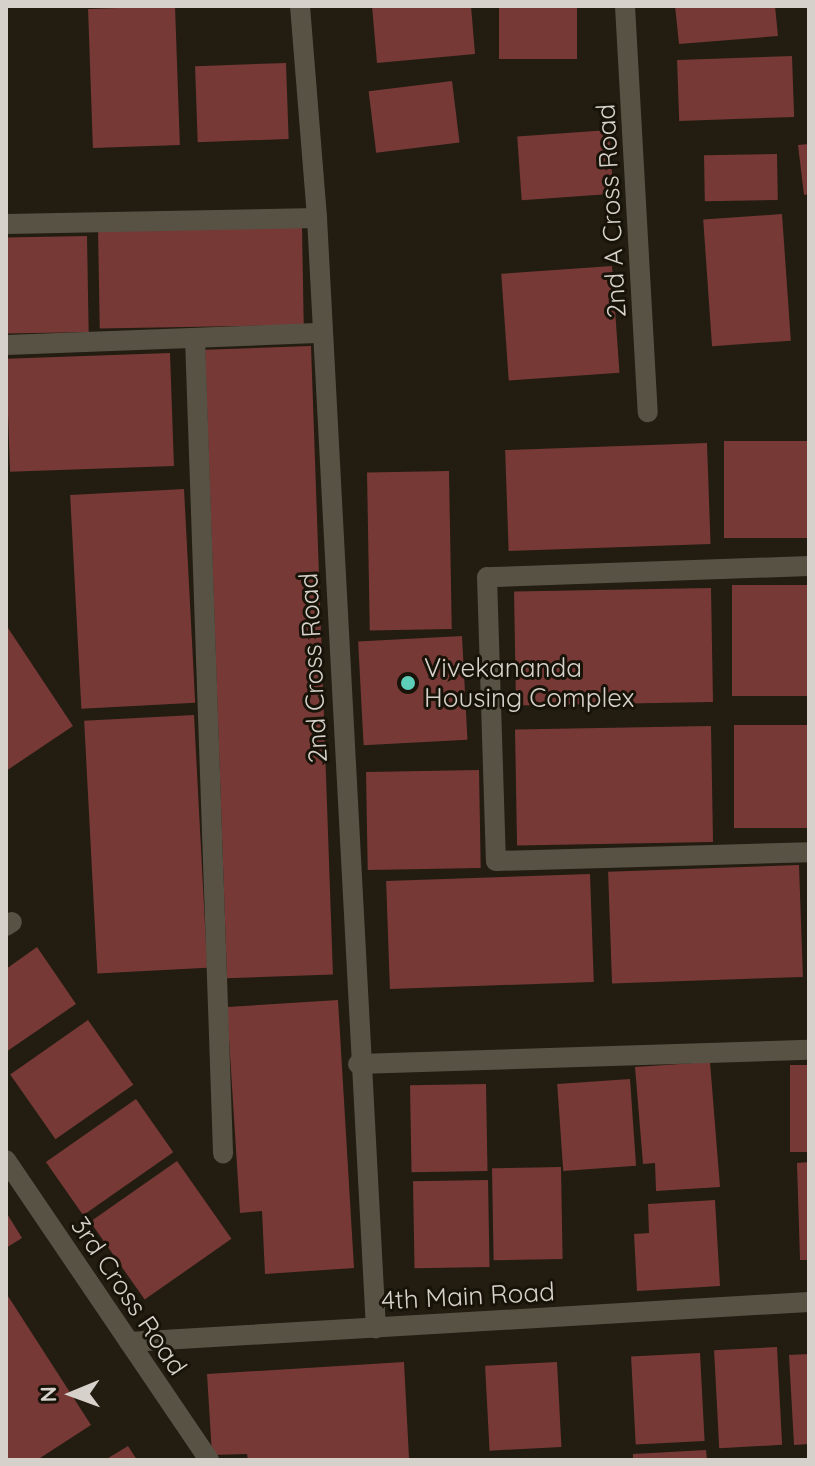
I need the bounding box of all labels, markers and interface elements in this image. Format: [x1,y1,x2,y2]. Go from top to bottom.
street label: 2nd A Cross Road [590,103,632,319]
street label: 2nd Cross Road [292,572,334,764]
place label: Vivekananda Housing Complex [424,652,634,714]
marker: Vivekananda Housing Complex [399,674,417,692]
street label: 3rd Cross Road [65,1211,193,1381]
street label: 4th Main Road [380,1276,556,1316]
north arrow [32,1354,112,1434]
text: N [34,1386,62,1403]

